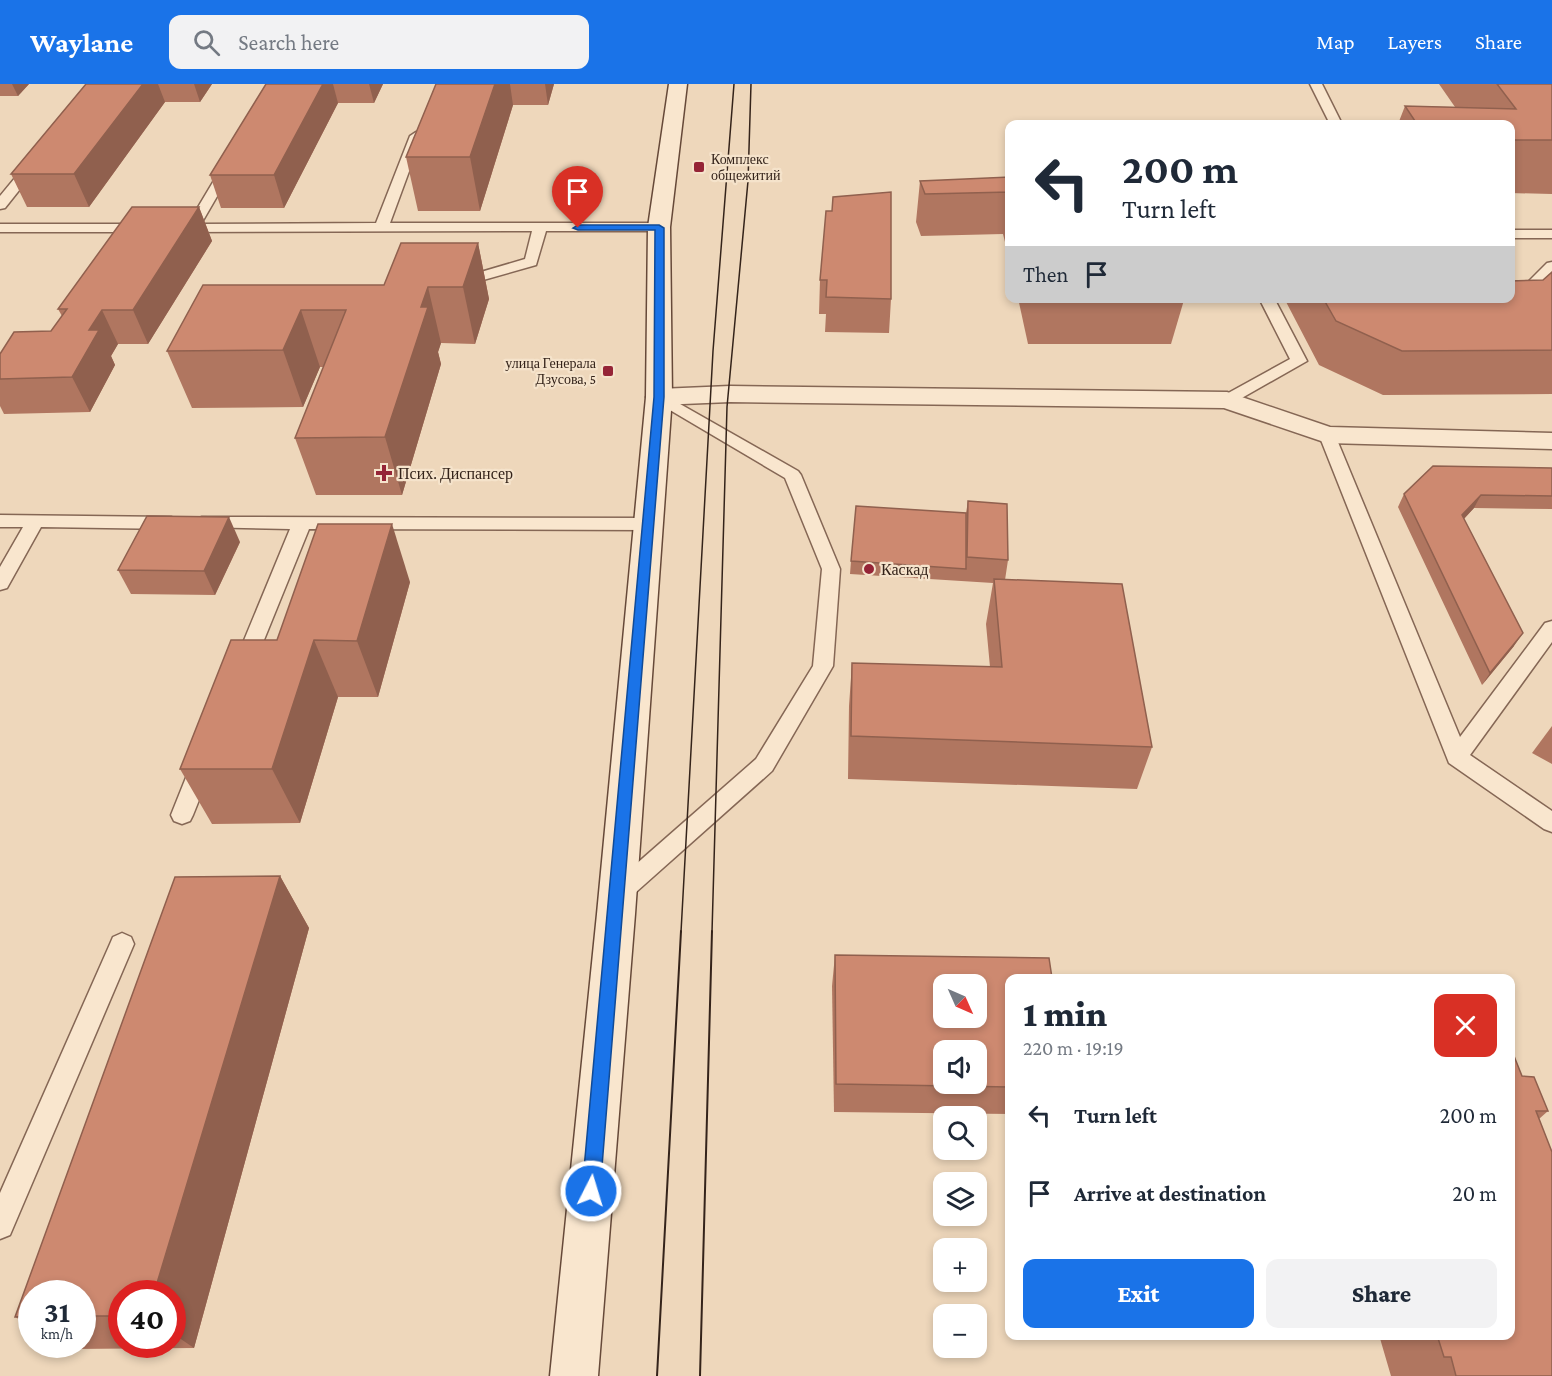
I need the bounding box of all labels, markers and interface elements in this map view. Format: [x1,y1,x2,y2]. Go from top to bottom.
search box [169,15,589,69]
icon: search [190,26,223,59]
text: Waylane [30,27,133,58]
text: Search here [238,30,339,55]
text: Map [1316,30,1355,54]
text: Layers [1388,30,1442,54]
text: Share [1475,30,1522,54]
icon: left [1023,144,1101,222]
text: 200 m [1122,145,1238,192]
place label: Комплекс общежитий [711,151,781,183]
marker: Комплекс общежитий [692,160,706,174]
pin [552,166,603,228]
icon: arrive [561,175,594,208]
text: Turn left [1122,194,1216,224]
icon: arrive [1080,258,1113,291]
text: Then [1023,262,1068,287]
place label: улица Генерала Дзусова, 5 [505,355,597,387]
marker: улица Генерала Дзусова, 5 [601,364,615,378]
marker: Псих. Диспансер [375,464,393,482]
place label: Псих. Диспансер [398,465,513,483]
place label: Каскад [881,561,928,579]
marker: Каскад [862,562,876,576]
north arrow [933,974,987,1028]
map controls [933,974,987,1358]
text: 1 min [1023,994,1107,1034]
button: close [1434,994,1497,1057]
text: 220 m · 19:19 [1023,1037,1124,1059]
button: sound [933,1040,987,1094]
icon: left [1023,1099,1056,1132]
text: Turn left [1074,1103,1157,1128]
text: 200 m [1440,1103,1497,1128]
button: search [933,1106,987,1160]
position arrow [559,1159,623,1223]
button: layers [933,1172,987,1226]
icon: arrive [1023,1177,1056,1210]
text: Arrive at destination [1074,1181,1266,1206]
text: 20 m [1452,1181,1497,1206]
button: + [933,1238,987,1292]
button: Exit [1023,1259,1254,1328]
button: Share [1266,1259,1497,1328]
speed limit sign: 40 [108,1280,186,1358]
text: 31 [44,1295,70,1328]
button: − [933,1304,987,1358]
text: km/h [41,1326,73,1342]

